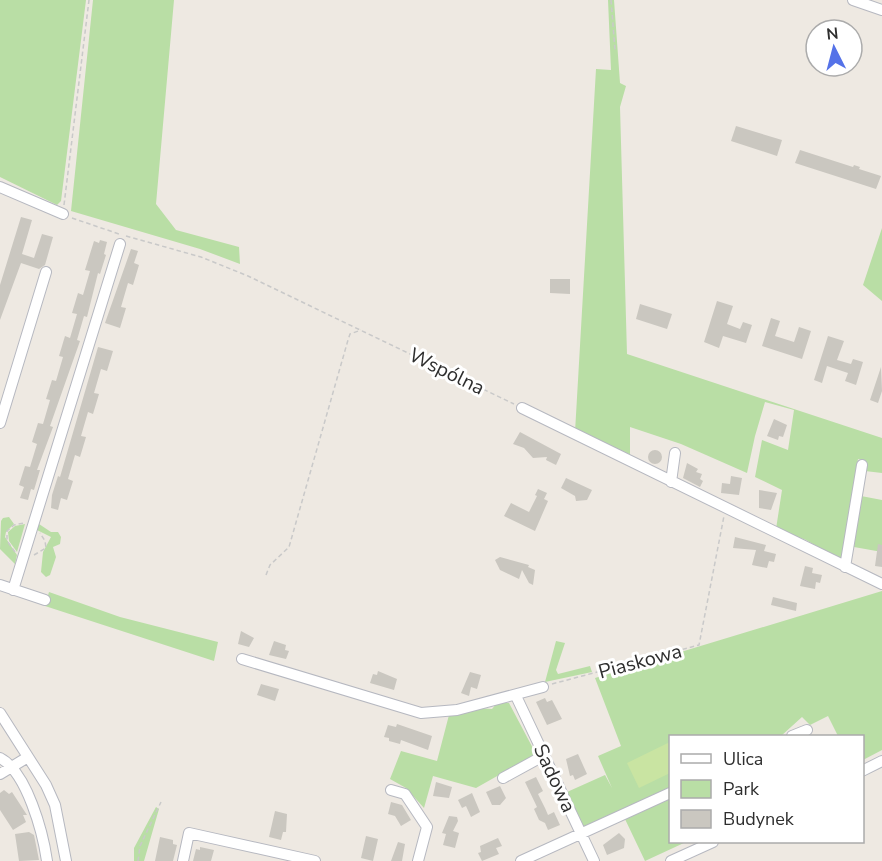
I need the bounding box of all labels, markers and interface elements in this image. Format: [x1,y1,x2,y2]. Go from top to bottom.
north arrow [804,18,864,78]
text: N [825,23,840,46]
street label: Wspólna [404,342,489,401]
street label: Piaskowa [595,637,685,686]
legend [669,735,864,843]
street label: Sadowa [527,740,582,817]
text: Ulica [723,747,763,771]
text: Park [723,777,760,801]
text: Budynek [723,807,795,831]

